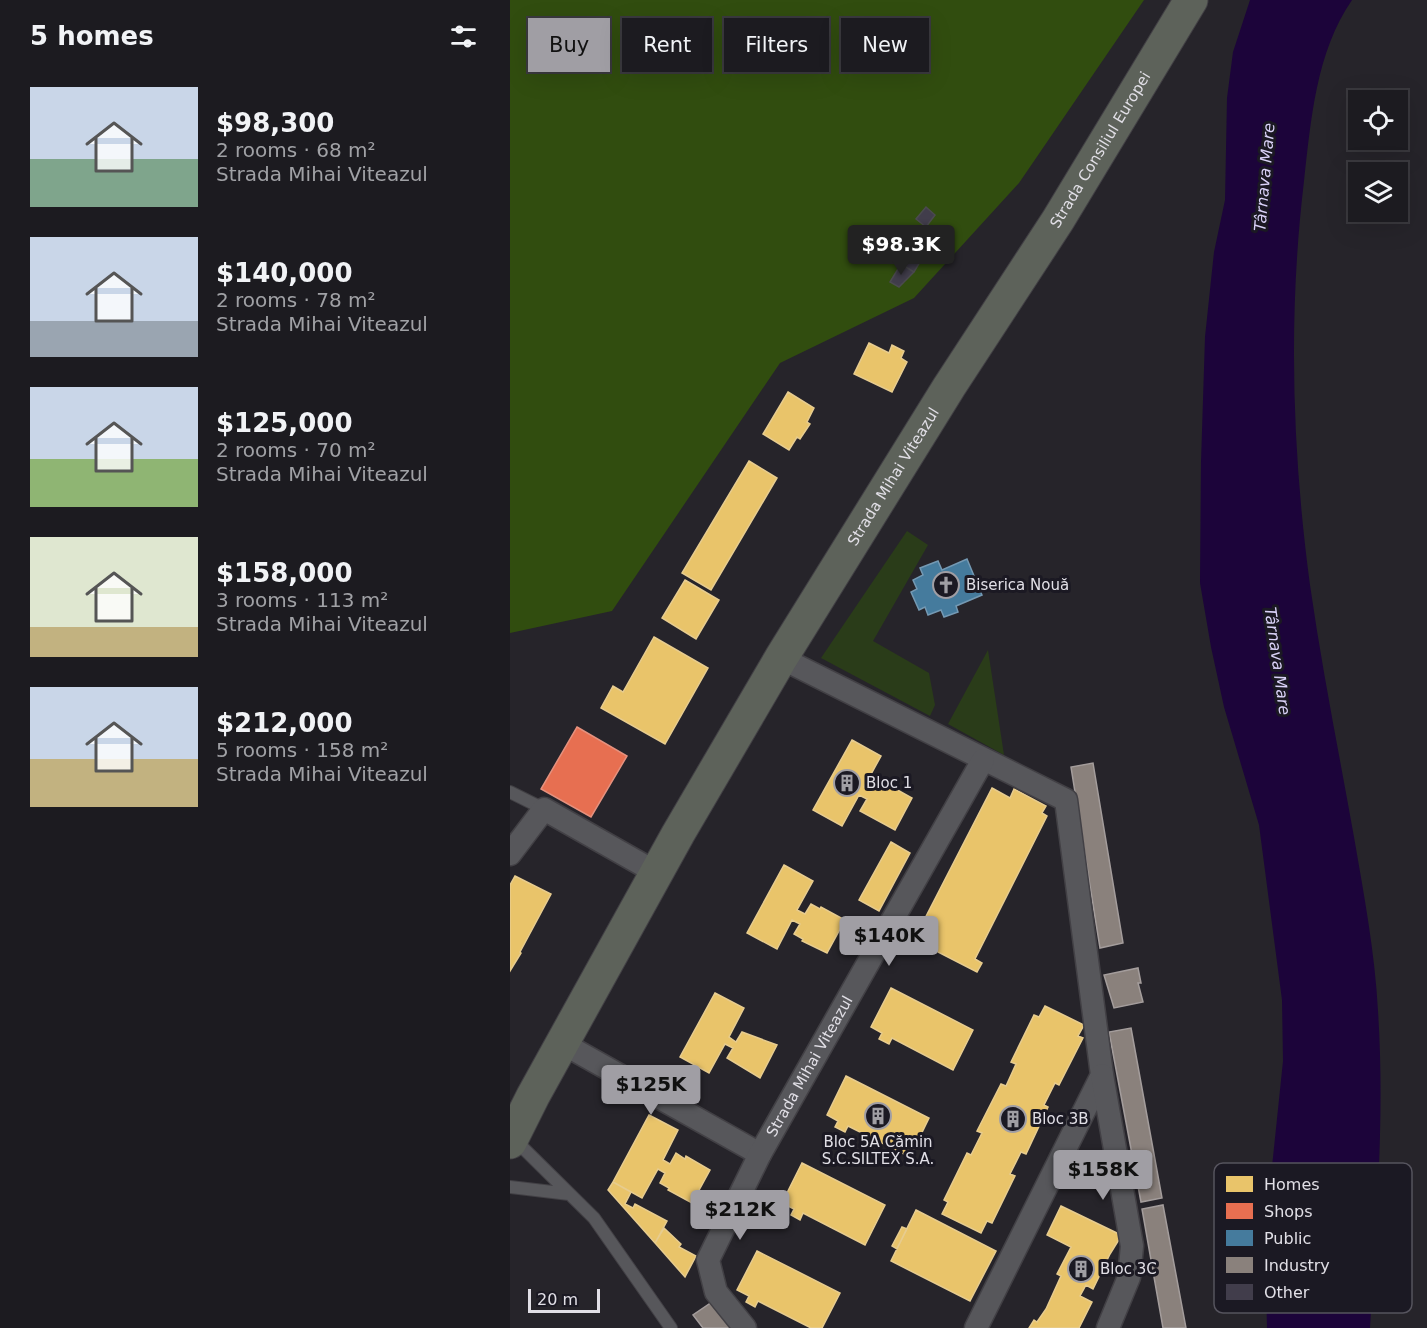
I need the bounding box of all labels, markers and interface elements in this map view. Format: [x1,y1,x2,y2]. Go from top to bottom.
chip: Buy [528,18,610,72]
chip: Rent [622,18,712,72]
chip: Filters [724,18,829,72]
chip: New [841,18,929,72]
icon: filters [447,20,480,53]
text: 5 homes [30,21,154,51]
street label: Strada Consiliul Europei [1046,69,1154,231]
map controls [1348,90,1408,222]
button: locate [1348,90,1408,150]
text: $98,300 [216,108,334,138]
icon: home [78,111,150,183]
water label: Târnava Mare [1250,122,1279,232]
text: 2 rooms · 68 m² [216,138,376,162]
text: Strada Mihai Viteazul [216,162,428,186]
button: layers [1348,162,1408,222]
pin: $98.3K [852,225,950,276]
text: $98.3K [862,232,940,256]
text: $140,000 [216,258,353,288]
icon: home [78,261,150,333]
text: 2 rooms · 78 m² [216,288,376,312]
text: Strada Mihai Viteazul [216,312,428,336]
street label: Strada Mihai Viteazul [844,404,943,549]
text: $125,000 [216,408,353,438]
icon: home [78,411,150,483]
text: 2 rooms · 70 m² [216,438,376,462]
text: Strada Mihai Viteazul [216,462,428,486]
text: $158,000 [216,558,353,588]
icon: home [78,561,150,633]
church icon: Biserica Nouă [931,570,961,600]
place label: Biserica Nouă [966,576,1069,594]
text: 3 rooms · 113 m² [216,588,388,612]
water label: Târnava Mare [1261,606,1295,716]
text: Strada Mihai Viteazul [216,612,428,636]
text: $212,000 [216,708,353,738]
icon: home [78,711,150,783]
text: 5 rooms · 158 m² [216,738,388,762]
text: Strada Mihai Viteazul [216,762,428,786]
building icon: Bloc 1 [832,768,862,798]
place label: Bloc 1 [866,774,912,792]
pin: $140K [847,916,931,967]
text: $140K [853,923,925,947]
street label: Strada Mihai Viteazul [763,993,857,1140]
pin: $125K [609,1065,693,1116]
text: $125K [615,1072,687,1096]
building icon: Bloc 5A Cămin S.C.SILTEX S.A. [863,1101,893,1131]
building icon: Bloc 3B [998,1104,1028,1134]
place label: Bloc 3B [1032,1110,1088,1128]
place label: Bloc 5A Cămin S.C.SILTEX S.A. [822,1133,934,1168]
pin: $158K [1061,1150,1145,1201]
text: $158K [1067,1157,1139,1181]
legend [1214,1163,1412,1313]
text: Homes [1264,1175,1320,1194]
pin: $212K [698,1190,782,1241]
text: $212K [704,1197,776,1221]
text: Shops [1264,1202,1313,1221]
text: Public [1264,1229,1311,1248]
building icon: Bloc 3C [1066,1254,1096,1284]
text: Industry [1264,1256,1330,1275]
place label: Bloc 3C [1100,1260,1157,1278]
text: Other [1264,1283,1310,1302]
scale bar [528,1286,600,1314]
text: 20 m [537,1290,578,1309]

